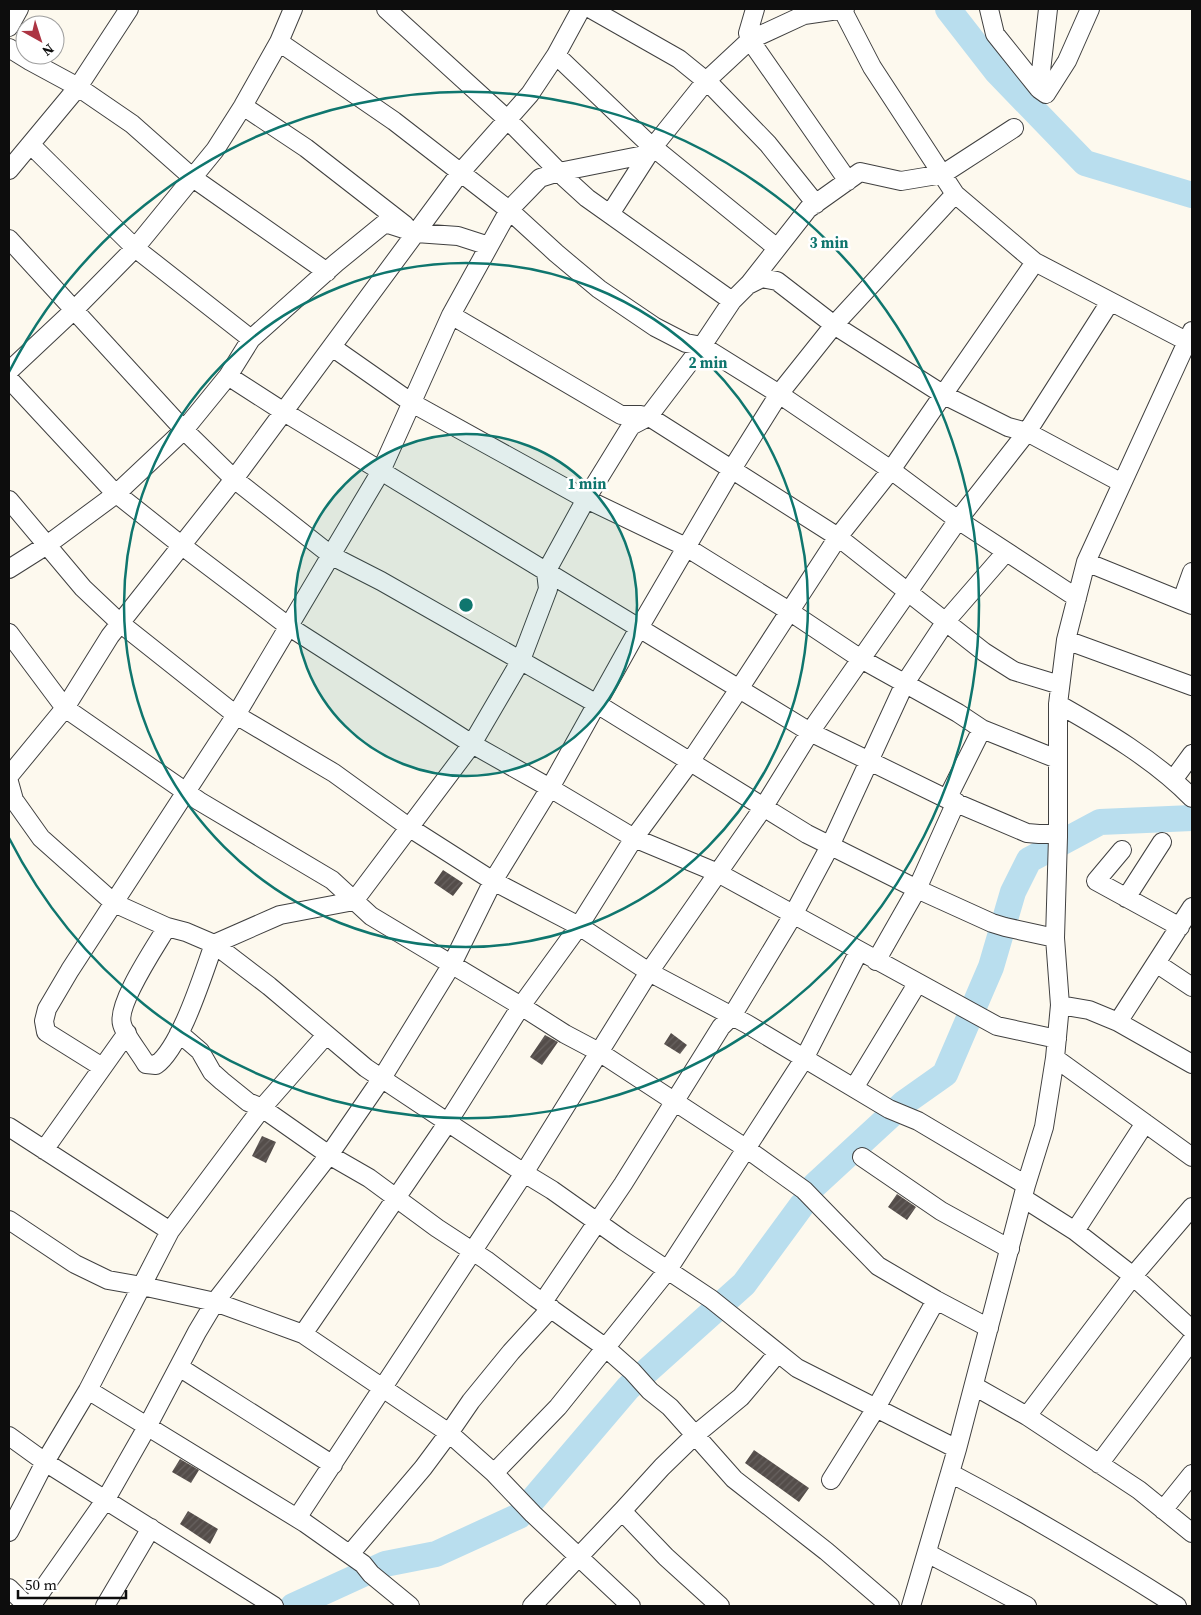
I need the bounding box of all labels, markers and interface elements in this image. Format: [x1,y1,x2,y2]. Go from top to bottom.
north arrow [15,15,65,65]
text: N [38,39,58,61]
text: 3 min [810,232,848,253]
text: 2 min [689,352,727,373]
text: 1 min [568,473,606,494]
centre of rings [457,596,475,614]
scale bar [18,1568,125,1600]
text: 50 m [25,1574,57,1595]

